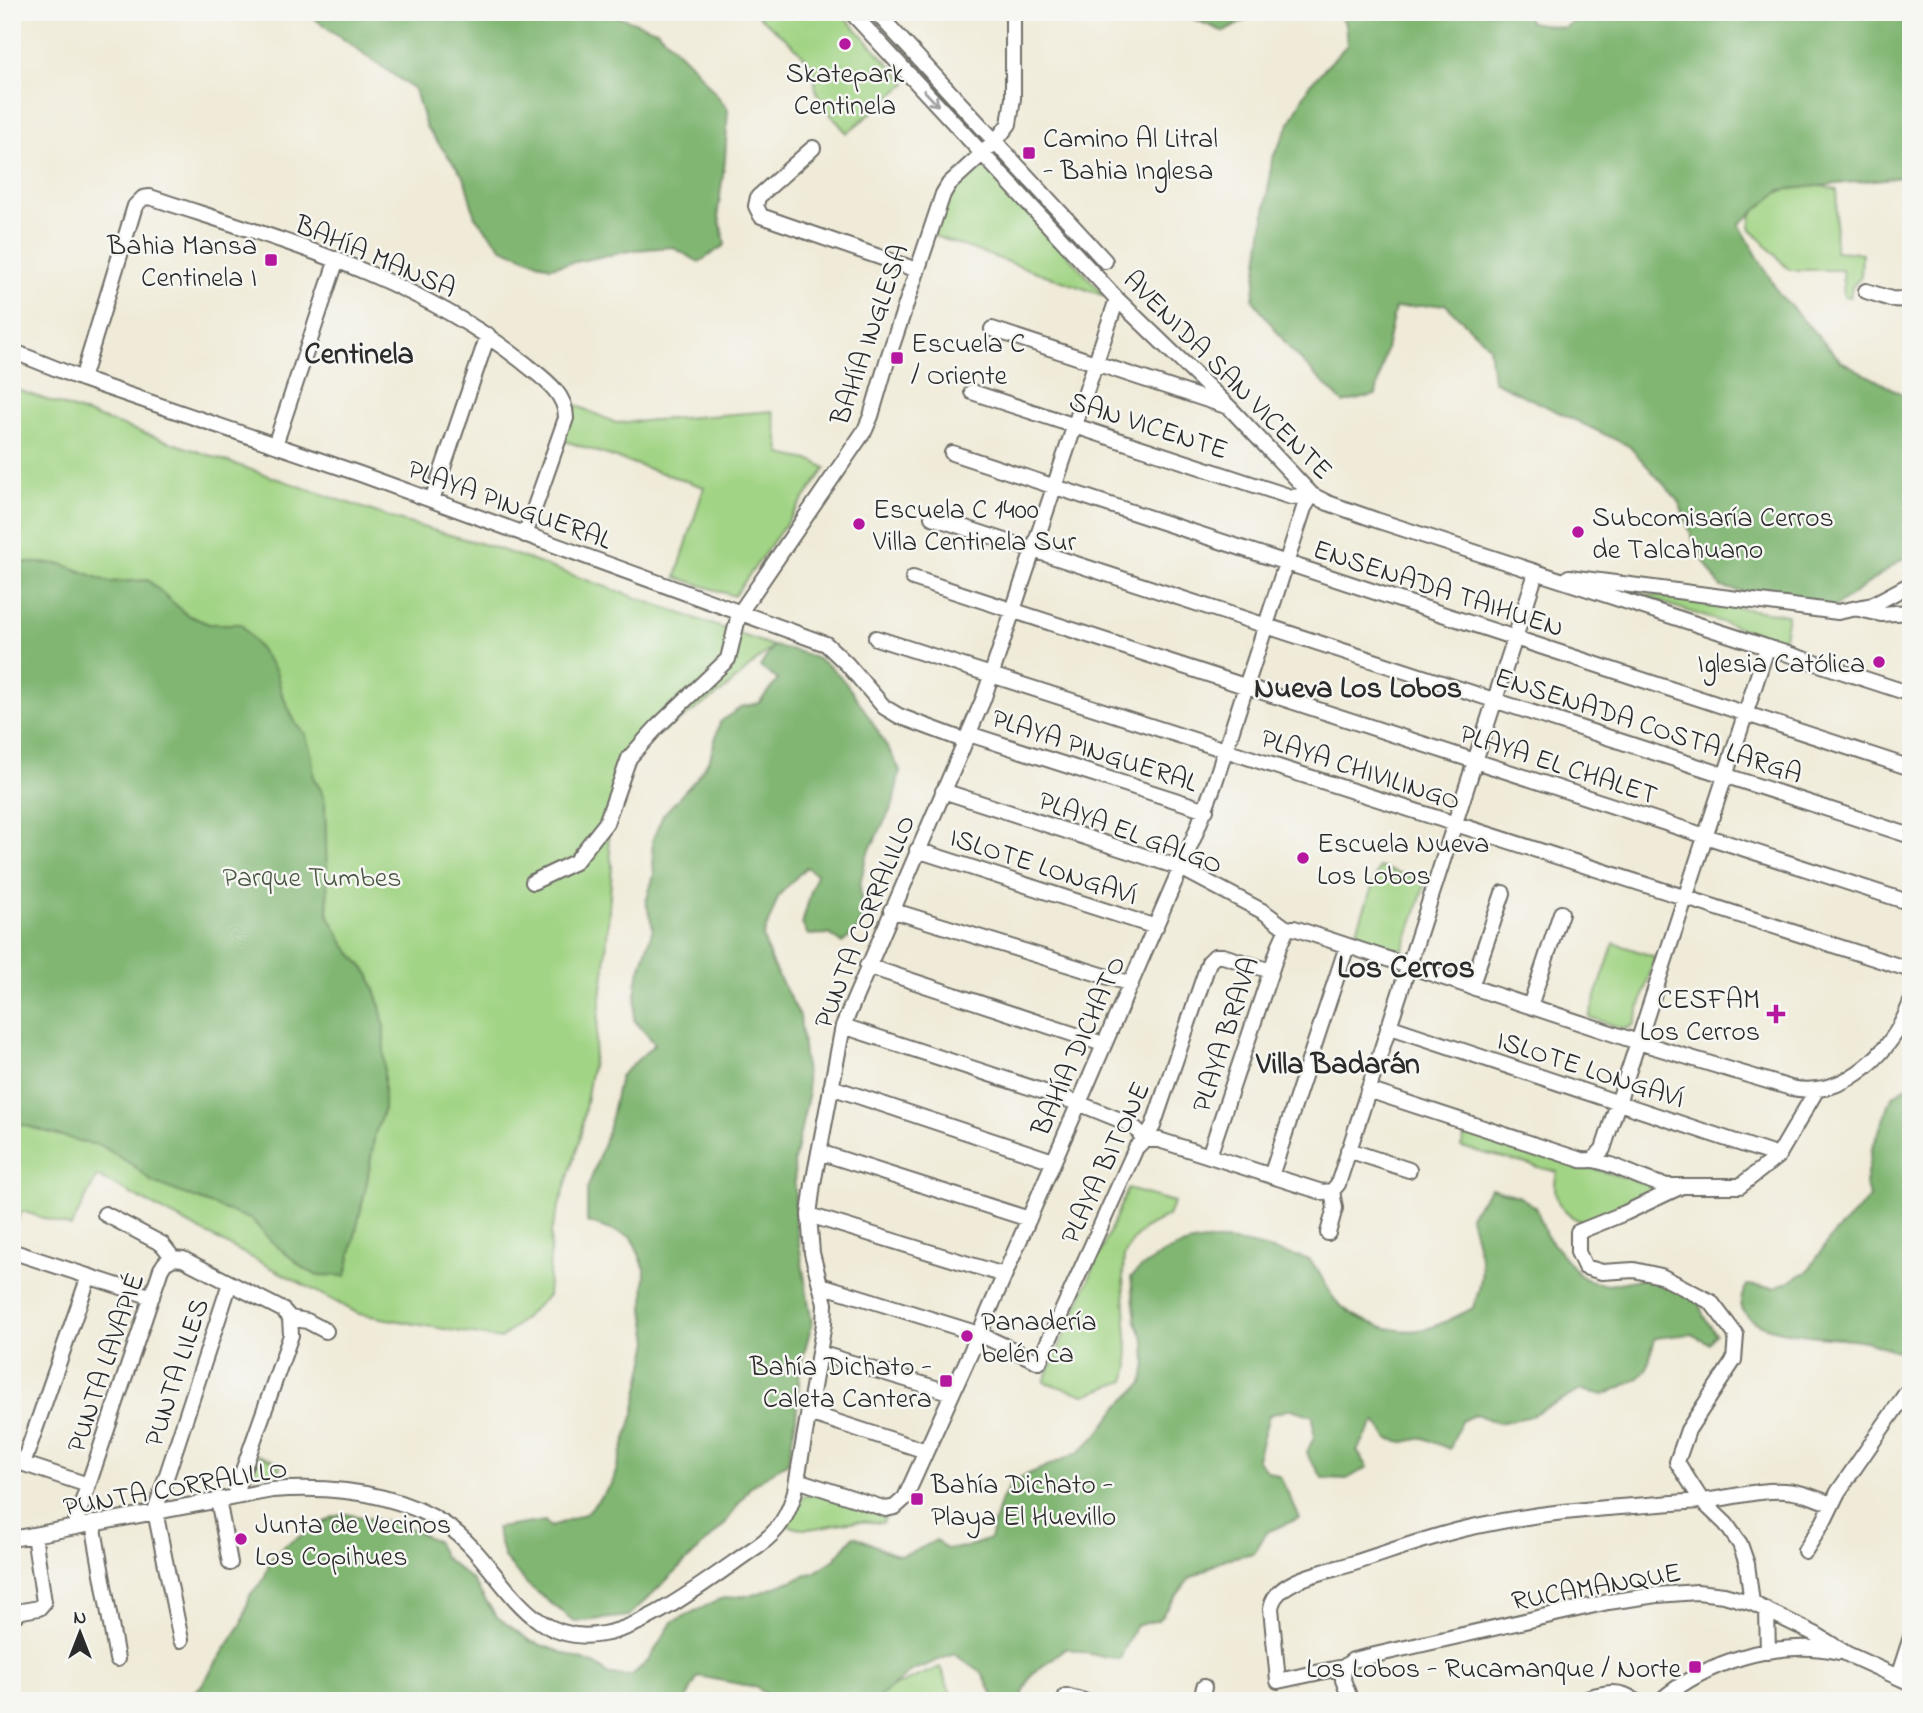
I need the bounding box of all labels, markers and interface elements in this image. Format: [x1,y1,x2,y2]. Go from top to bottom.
marker: Skatepark Centinela [837,36,853,52]
place label: Skatepark Centinela [786,55,905,128]
one-way arrow [923,89,940,106]
place label: Camino Al Litral - Bahia Inglesa [1043,120,1218,193]
marker: Camino Al Litral - Bahia Inglesa [1021,145,1037,161]
street label: BAHÍA MANSA [287,205,462,311]
place label: Bahia Mansa Centinela I [106,227,257,300]
street label: BAHÍA INGLESA [821,239,921,432]
marker: Bahia Mansa Centinela I [263,252,279,268]
street label: AVENIDA SAN VICENTE [1117,262,1341,486]
place label: Escuela C / Oriente [911,325,1025,398]
district label: Centinela [304,334,414,378]
marker: Escuela C / Oriente [889,350,905,366]
street label: SAN VICENTE [1065,383,1233,465]
street label: PLAYA PINGUERAL [401,450,617,562]
place label: Escuela C 1400 Villa Centinela Sur [872,491,1076,564]
place label: Subcomisaría Cerros de Talcahuano [1592,499,1834,572]
marker: Escuela C 1400 Villa Centinela Sur [851,516,867,532]
marker: Subcomisaría Cerros de Talcahuano [1570,524,1586,540]
street label: ENSENADA TAIHUEN [1307,530,1569,650]
place label: Iglesia Católica [1697,645,1865,686]
marker: Iglesia Católica [1871,654,1887,670]
street label: ENSENADA COSTA LARGA [1489,658,1807,796]
district label: Nueva Los Lobos [1254,668,1462,712]
street label: PLAYA PINGUERAL [986,700,1203,805]
street label: PLAYA EL CHALET [1454,715,1662,818]
street label: PLAYA CHIVILINGO [1255,720,1465,823]
street label: PLAYA EL GALGO [1032,782,1228,887]
street label: PUNTA CORRALILLO [805,809,928,1035]
street label: ISLOTE LONGAVÍ [944,819,1142,918]
place label: Escuela Nueva Los Lobos [1317,825,1489,898]
marker: Escuela Nueva Los Lobos [1295,850,1311,866]
park label: Parque Tumbes [222,859,402,900]
district label: Los Cerros [1337,946,1475,993]
street label: BAHÍA DICHATO [1022,950,1138,1144]
street label: PLAYA BRAVA [1183,952,1272,1118]
place label: CESFAM Los Cerros [1640,981,1760,1054]
marker: CESFAM Los Cerros [1766,1004,1786,1024]
street label: ISLOTE LONGAVÍ [1491,1022,1689,1121]
district label: Villa Badarán [1255,1044,1420,1088]
street label: PLAYA BITONE [1052,1076,1163,1251]
street label: PUNTA LAVAPIÉ [57,1268,157,1458]
street label: PUNTA LILES [135,1294,222,1452]
place label: Panadería belén ca [981,1303,1097,1376]
marker: Panadería belén ca [959,1328,975,1344]
place label: Bahía Dichato - Caleta Cantera [749,1348,932,1421]
marker: Bahía Dichato - Caleta Cantera [938,1373,954,1389]
street label: PUNTA CORRALILLO [60,1450,291,1529]
place label: Bahía Dichato - Playa El Huevillo [930,1466,1116,1539]
marker: Bahía Dichato - Playa El Huevillo [909,1491,925,1507]
place label: Junta de Vecinos Los Copihues [255,1506,451,1579]
marker: Junta de Vecinos Los Copihues [233,1531,249,1547]
street label: RUCAMANQUE [1509,1553,1685,1624]
north arrow [46,1598,116,1668]
text: N [74,1605,87,1632]
place label: Los Lobos - Rucamanque / Norte [1306,1650,1681,1691]
marker: Los Lobos - Rucamanque / Norte [1687,1659,1703,1675]

